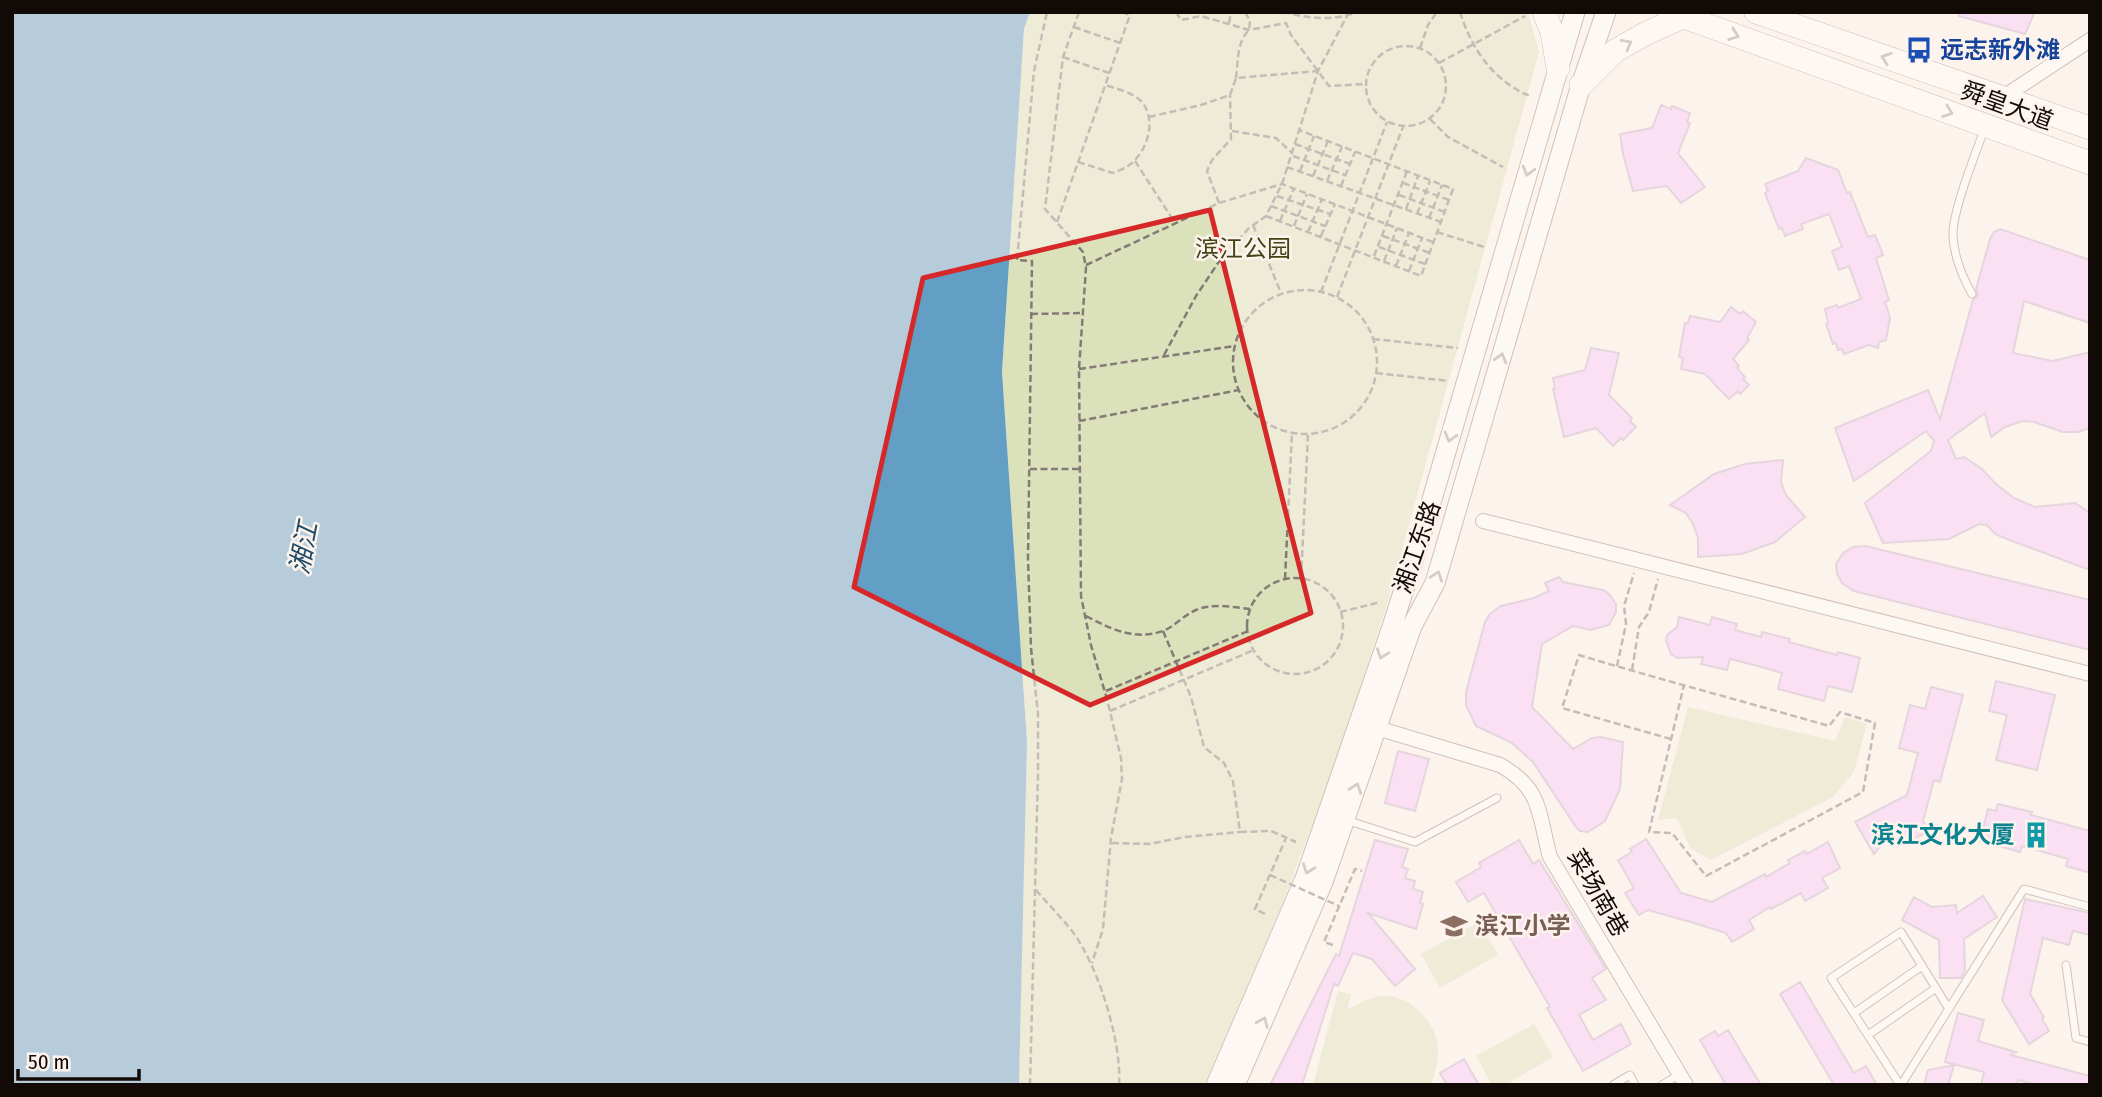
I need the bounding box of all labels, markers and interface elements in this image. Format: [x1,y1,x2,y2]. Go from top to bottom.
one-way arrow [1727,27,1739,41]
bus stop icon: 远志新外滩 [1904,35,1934,65]
place label: 远志新外滩 [1940,36,2060,64]
one-way arrow [1620,39,1632,52]
one-way arrow [1881,52,1893,66]
street label: 舜皇大道 [1957,76,2057,136]
one-way arrow [1941,104,1953,118]
one-way arrow [1521,165,1536,177]
park label: 滨江公园 [1195,235,1291,263]
one-way arrow [1492,352,1507,364]
one-way arrow [1444,431,1459,443]
street label: 湘江东路 [1388,497,1446,597]
water label: 湘江 [284,517,325,576]
one-way arrow [1429,571,1443,583]
one-way arrow [1376,647,1390,660]
one-way arrow [1348,783,1362,795]
building icon: 滨江文化大厦 [2021,820,2051,850]
place label: 滨江文化大厦 [1871,821,2015,849]
street label: 菜场南巷 [1562,844,1634,942]
one-way arrow [1303,863,1317,875]
school or university icon: 滨江小学 [1439,911,1469,941]
place label: 滨江小学 [1475,912,1571,940]
one-way arrow [1255,1017,1269,1029]
scale bar [18,1038,138,1082]
text: 50 m [28,1049,70,1075]

